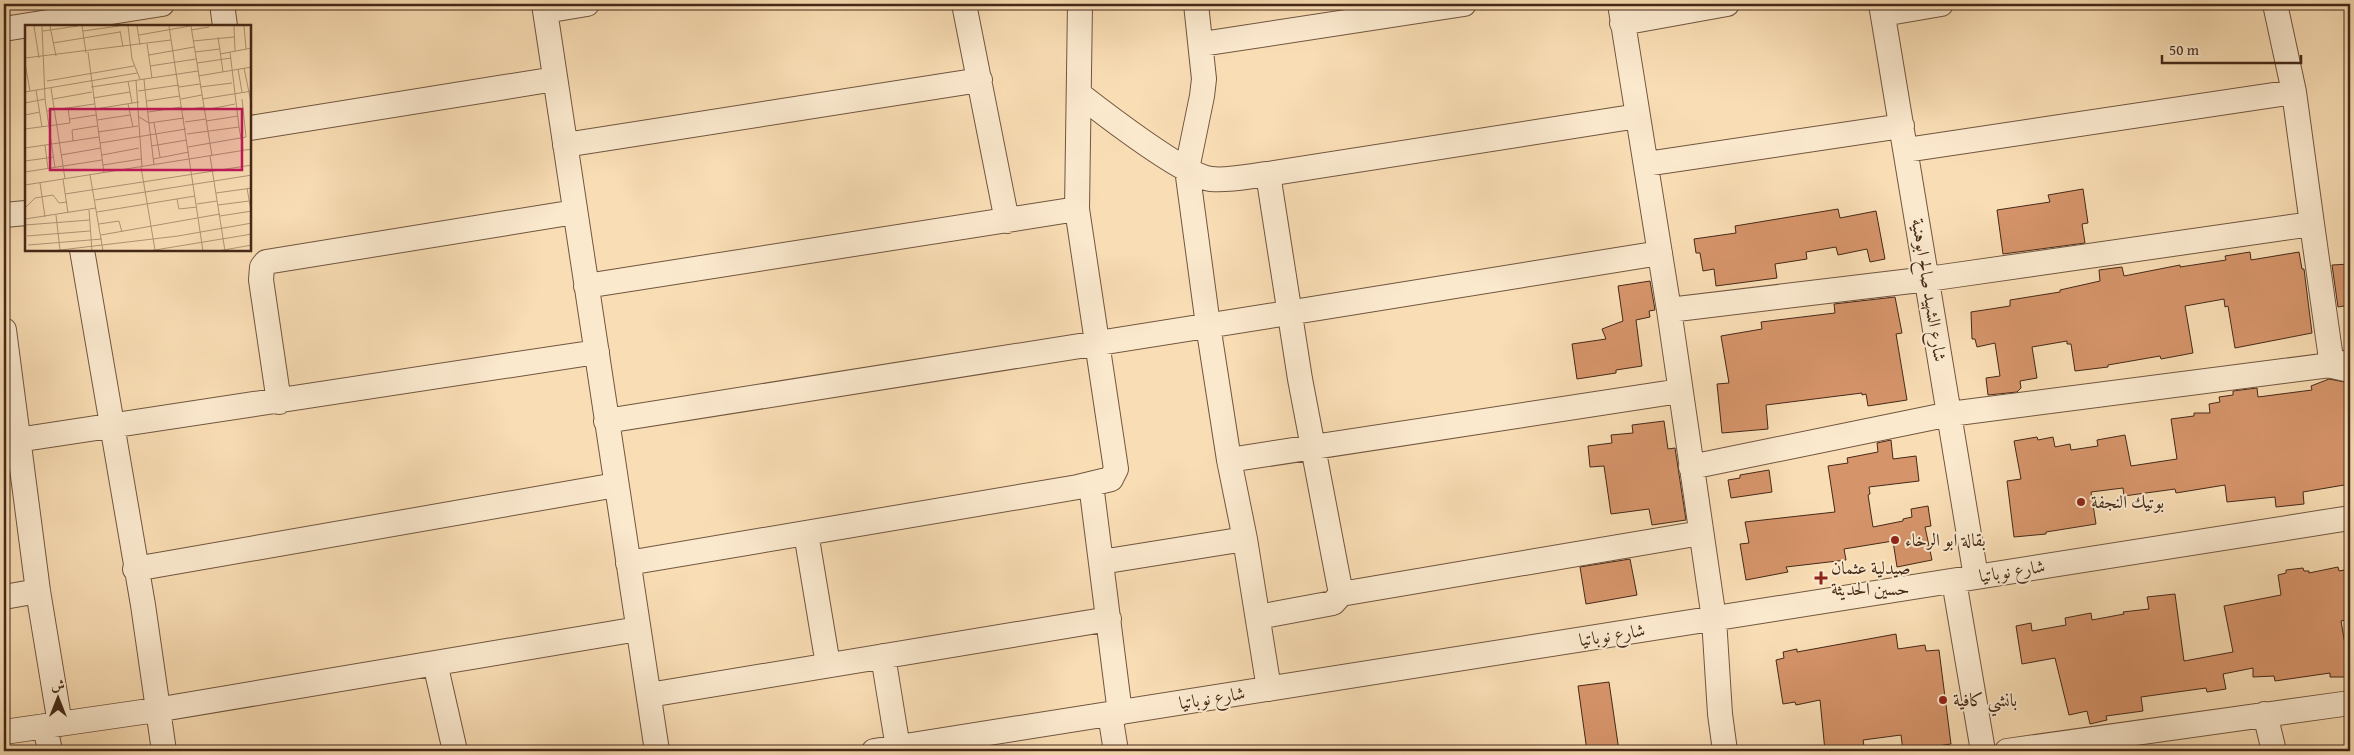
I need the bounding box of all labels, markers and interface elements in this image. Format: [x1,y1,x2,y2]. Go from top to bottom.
inset map [25,25,251,251]
scale bar [2162,32,2300,64]
text: 50 m [2169,39,2200,60]
street label: شارع الشهيد صالح ابوهنية [1902,216,1954,364]
place label: بوتيك النجفة [2091,488,2164,515]
marker: بوتيك النجفة [2075,496,2087,508]
place label: بقالة ابو الرخاء [1905,526,1986,553]
marker: بقالة ابو الرخاء [1889,534,1901,546]
street label: شارع نوباتيا [1977,552,2047,591]
place label: صيدلية عثمان حسين الحديثة [1831,554,1911,602]
marker: صيدلية عثمان حسين الحديثة [1815,572,1827,584]
street label: شارع نوباتيا [1577,616,1647,655]
north arrow [32,672,82,722]
text: ش [51,675,65,695]
street label: شارع نوباتيا [1177,679,1247,718]
place label: بانشي كافية [1953,686,2017,717]
marker: بانشي كافية [1937,694,1949,706]

